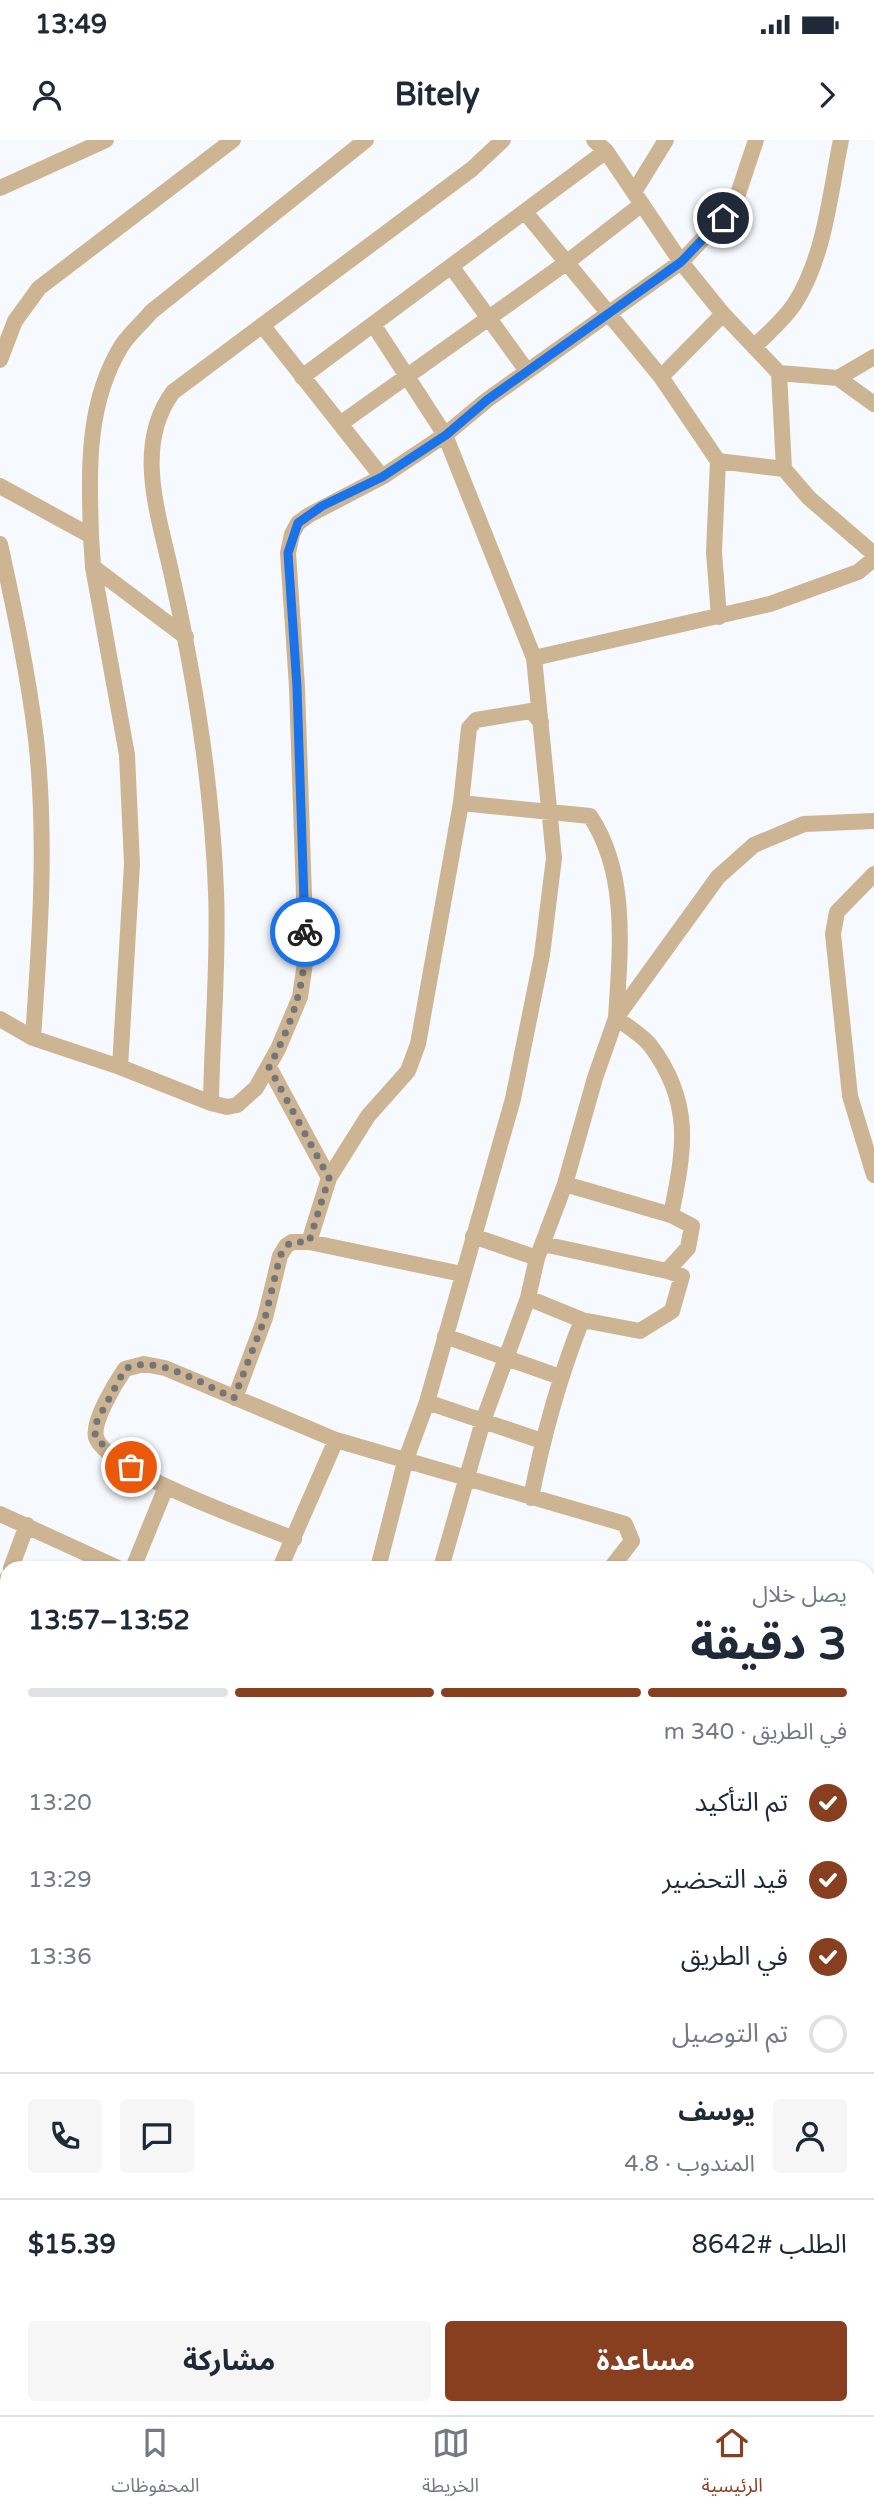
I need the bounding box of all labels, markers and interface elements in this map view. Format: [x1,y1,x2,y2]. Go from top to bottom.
text: 13:49 [35,9,107,40]
icon: person [28,76,66,114]
text: Bitely [394,76,480,114]
icon: forward [808,76,846,114]
pin [693,188,753,248]
icon: home [704,199,742,237]
courier [270,897,340,967]
icon: bike [286,913,324,951]
pin [101,1437,161,1497]
icon: bag [112,1448,150,1486]
text: يصل خلال [752,1581,847,1609]
text: 13:52–13:57 [28,1605,190,1636]
text: 3 دقيقة [690,1617,847,1672]
text: في الطريق · 340 m [664,1718,847,1746]
icon: check [809,1784,847,1822]
text: تم التأكيد [694,1787,788,1818]
text: 13:20 [28,1789,92,1817]
icon: check [809,1861,847,1899]
text: قيد التحضير [662,1864,788,1895]
text: 13:29 [28,1866,92,1894]
icon: check [809,1938,847,1976]
text: في الطريق [681,1941,788,1972]
text: 13:36 [28,1943,92,1971]
text: تم التوصيل [672,2018,788,2049]
text: يوسف [678,2096,755,2127]
button: phone [28,2099,102,2173]
button: chat [120,2099,194,2173]
button: person [773,2099,847,2173]
text: المندوب · 4.8 [624,2150,755,2178]
text: $15.39 [28,2229,116,2260]
text: الطلب #8642 [691,2229,847,2260]
button: مشاركة [28,2321,431,2401]
button: مساعدة [445,2321,847,2401]
tab: المحفوظات [111,2424,199,2506]
tab: الخريطة [422,2424,479,2506]
tab: الرئيسية [702,2424,763,2506]

